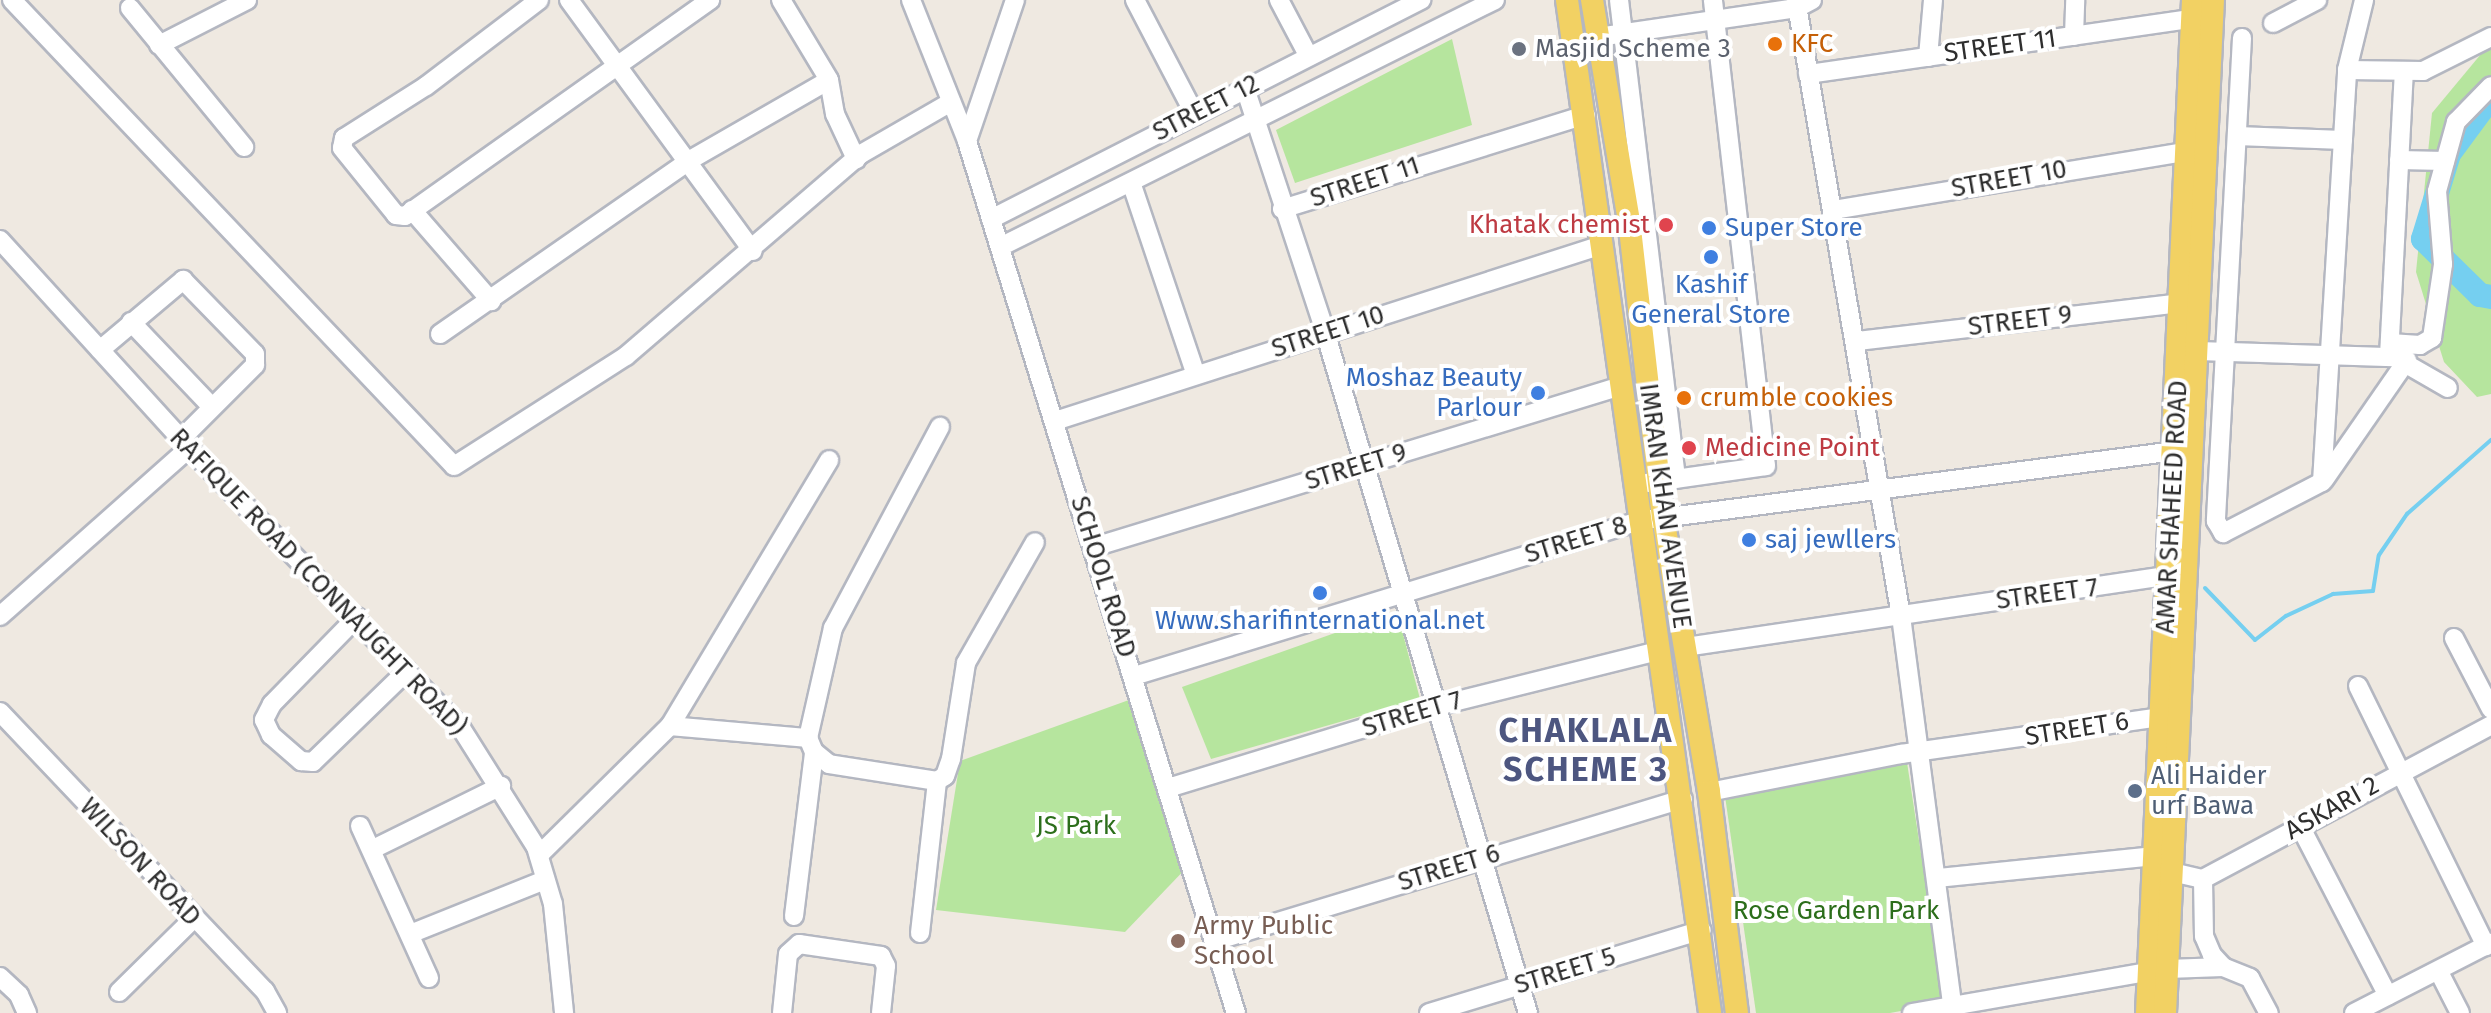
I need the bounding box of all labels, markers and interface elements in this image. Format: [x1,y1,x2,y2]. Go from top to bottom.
street label: STREET 11 [1942,23,2058,69]
place label: KFC [1791,28,1833,60]
place label: Masjid Scheme 3 [1535,33,1731,65]
marker: KFC [1766,35,1784,53]
marker: Masjid Scheme 3 [1510,40,1528,58]
street label: STREET 12 [1148,68,1264,148]
street label: STREET 11 [1306,150,1424,214]
street label: STREET 10 [1949,154,2069,204]
place label: Khatak chemist [1469,209,1650,241]
place label: Super Store [1725,212,1863,244]
marker: Khatak chemist [1657,216,1675,234]
marker: Super Store [1700,219,1718,237]
marker: Kashif General Store [1702,248,1720,266]
place label: Kashif General Store [1631,269,1791,330]
street label: STREET 10 [1268,299,1388,365]
street label: STREET 9 [1966,299,2074,343]
place label: Moshaz Beauty Parlour [1346,362,1522,424]
street label: AMAR SHAHEED ROAD [2150,380,2194,634]
street label: IMRAN KHAN AVENUE [1632,381,1698,631]
place label: crumble cookies [1700,382,1893,414]
marker: Moshaz Beauty Parlour [1529,384,1547,402]
marker: crumble cookies [1675,389,1693,407]
street label: RAFIQUE ROAD (CONNAUGHT ROAD) [163,422,473,742]
place label: Medicine Point [1705,432,1880,464]
street label: STREET 9 [1301,437,1411,497]
marker: Medicine Point [1680,439,1698,457]
street label: SCHOOL ROAD [1064,493,1142,661]
street label: STREET 8 [1521,510,1631,570]
place label: saj jewllers [1765,524,1896,556]
marker: saj jewllers [1740,531,1758,549]
street label: STREET 7 [1994,571,2100,617]
marker: Www.sharifinternational.net [1311,584,1329,602]
place label: Www.sharifinternational.net [1155,605,1485,637]
street label: STREET 7 [1358,684,1466,744]
street label: STREET 6 [2023,705,2131,753]
district label: CHAKLALA SCHEME 3 [1499,710,1673,790]
place label: Ali Haider urf Bawa [2151,760,2267,822]
street label: ASKARI 2 [2280,770,2384,846]
marker: Ali Haider urf Bawa [2126,782,2144,800]
street label: WILSON ROAD [73,792,207,932]
park label: JS Park [1036,810,1116,842]
street label: STREET 6 [1394,838,1504,898]
park label: Rose Garden Park [1733,895,1939,927]
place label: Army Public School [1194,910,1333,972]
marker: Army Public School [1169,932,1187,950]
street label: STREET 5 [1511,941,1619,1001]

